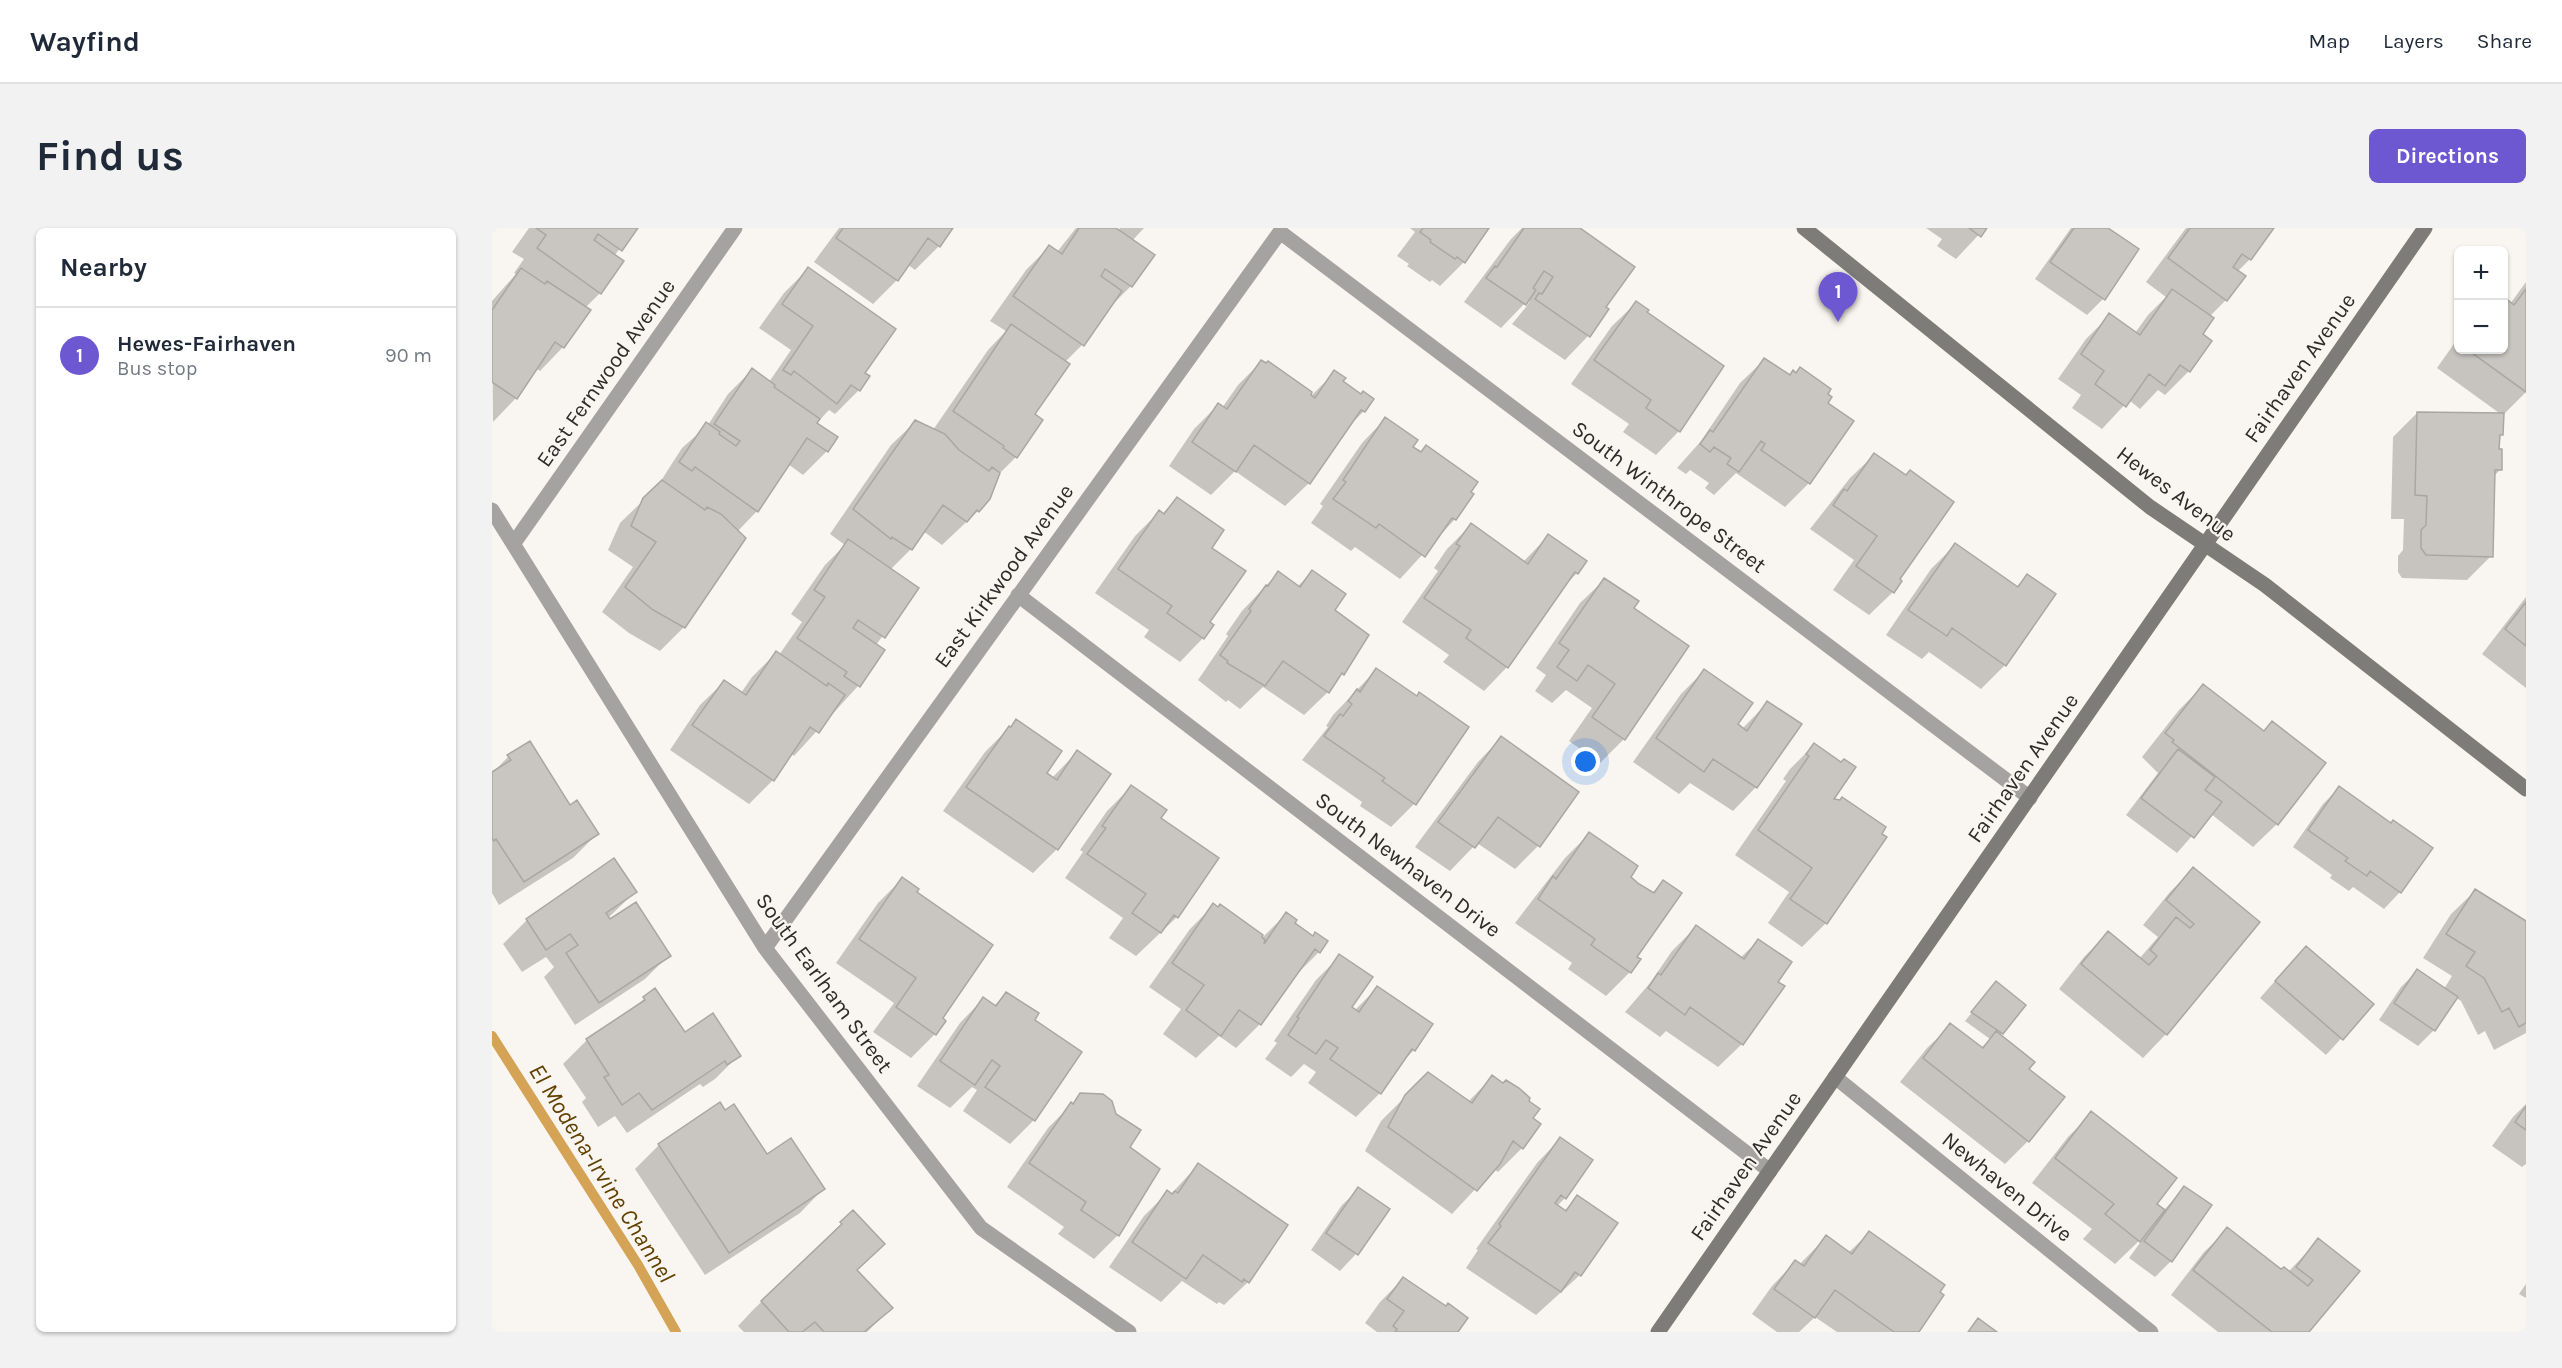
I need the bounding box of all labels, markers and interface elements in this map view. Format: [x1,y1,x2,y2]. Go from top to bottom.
text: Wayfind [30,25,140,58]
text: Map [2308,29,2350,53]
text: Layers [2383,29,2444,53]
text: Share [2477,29,2532,53]
button: Directions [2369,129,2526,183]
text: Find us [36,131,184,181]
map controls [2454,246,2508,354]
button: + [2454,246,2508,300]
text: Nearby [60,252,147,283]
pin: 1 [1818,272,1858,322]
street label: East Fernwood Avenue [531,274,681,472]
street label: Fairhaven Avenue [2239,288,2361,448]
button: − [2454,300,2508,354]
text: Hewes-Fairhaven [117,331,296,357]
text: 1 [76,344,83,367]
text: 90 m [385,344,432,367]
text: Bus stop [117,357,197,380]
street label: South Winthrope Street [1567,416,1771,578]
street label: Hewes Avenue [2111,441,2241,547]
street label: East Kirkwood Avenue [929,479,1079,673]
street label: Fairhaven Avenue [1962,688,2084,848]
your location [1571,747,1600,776]
street label: South Newhaven Drive [1310,787,1506,943]
street label: South Earlham Street [750,888,898,1078]
water label: El Modena-Irvine Channel [523,1058,681,1288]
street label: Fairhaven Avenue [1685,1086,1807,1246]
street label: Newhaven Drive [1937,1127,2077,1247]

